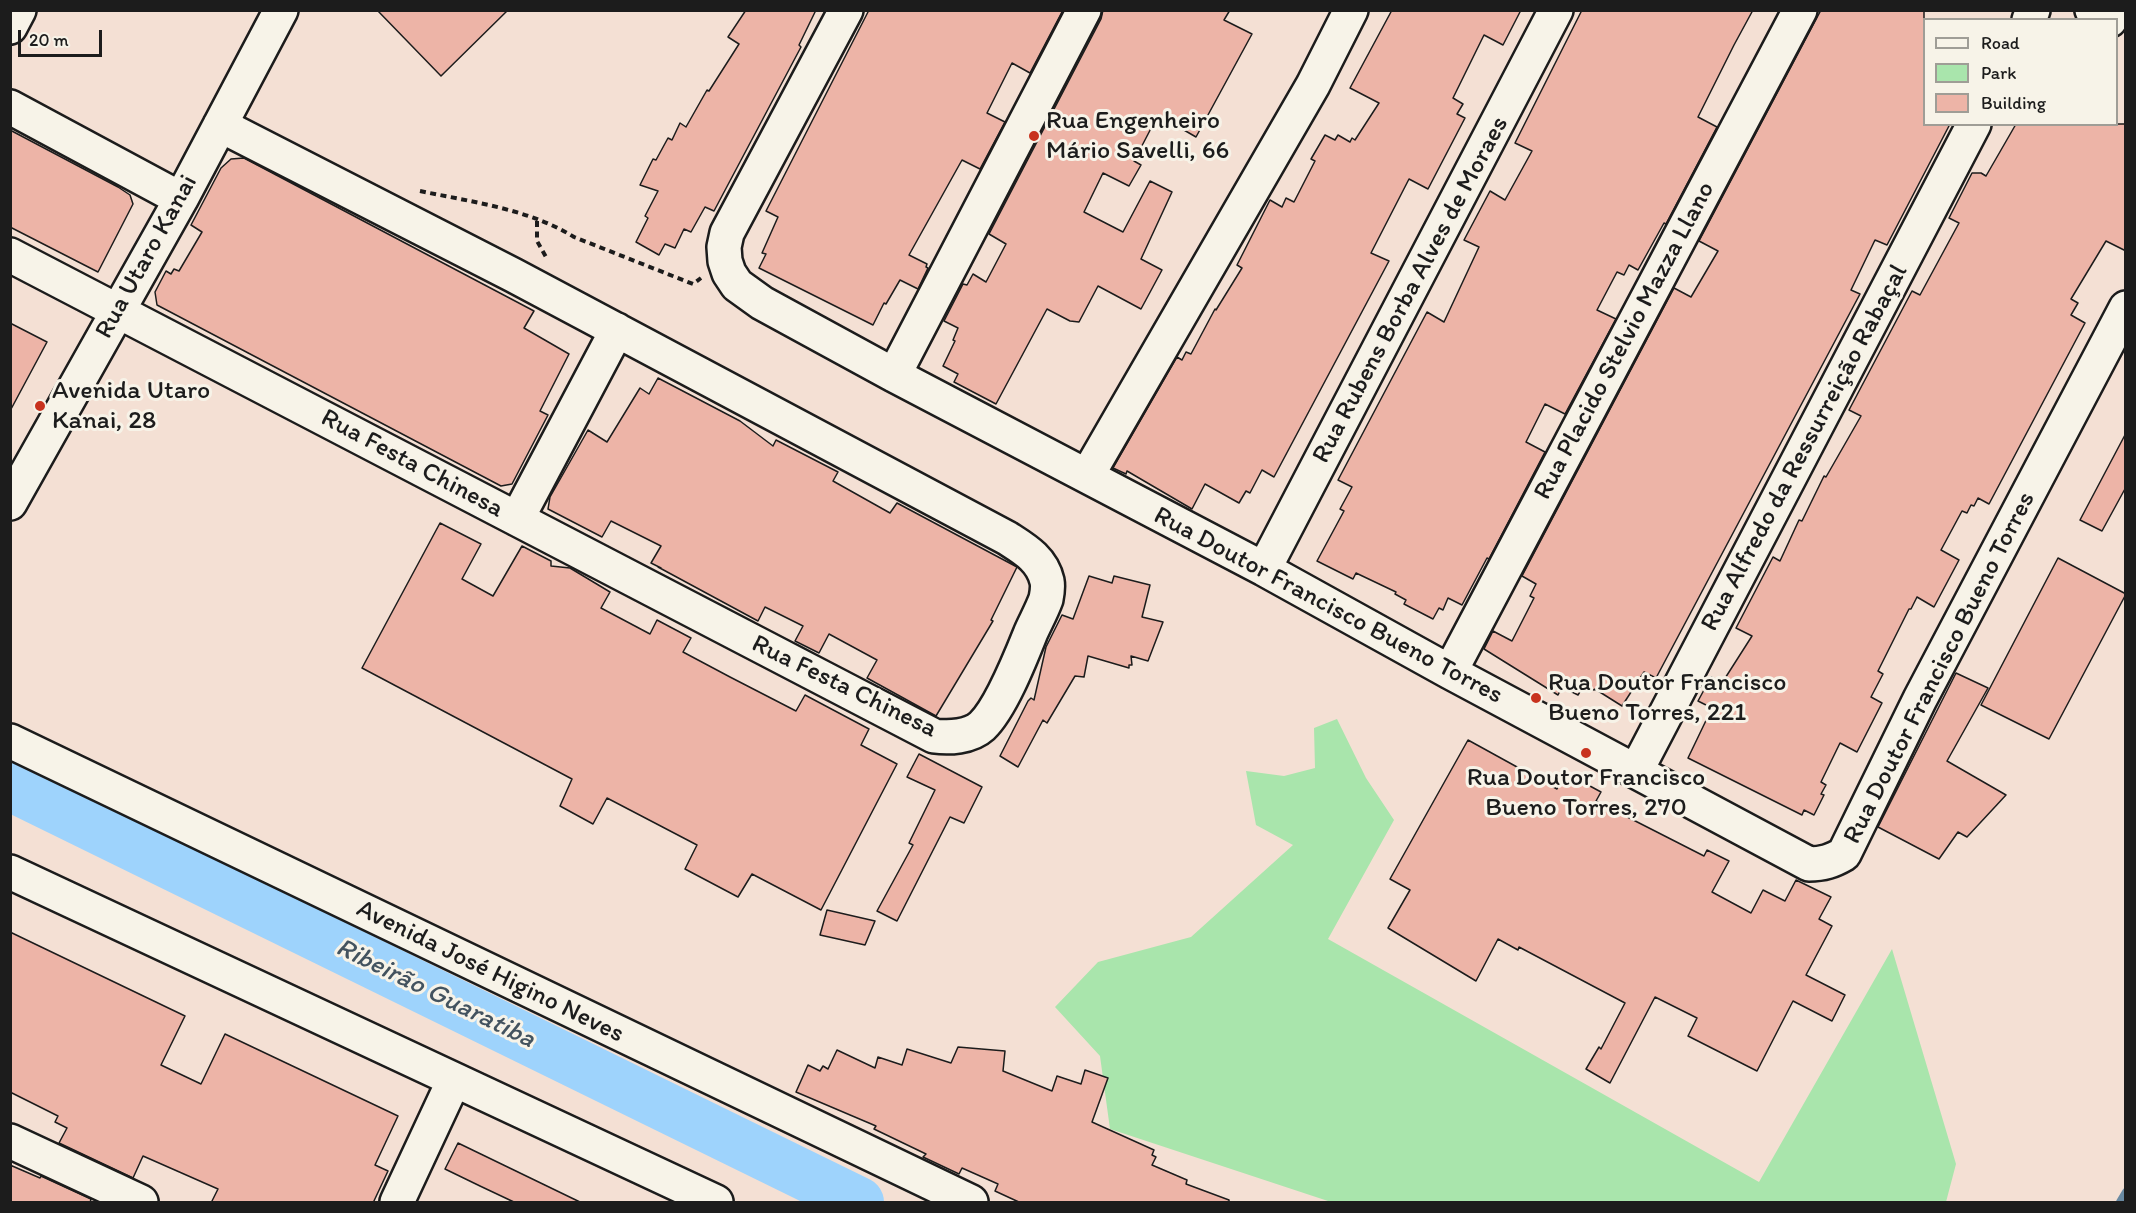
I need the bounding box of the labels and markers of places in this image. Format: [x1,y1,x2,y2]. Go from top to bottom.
place label: Rua Engenheiro Mário Savelli, 66 [1046,105,1229,166]
marker: Rua Engenheiro Mário Savelli, 66 [1027,129,1041,143]
place label: Avenida Utaro Kanai, 28 [52,375,210,436]
marker: Avenida Utaro Kanai, 28 [33,399,47,413]
place label: Rua Doutor Francisco Bueno Torres, 221 [1548,667,1786,728]
marker: Rua Doutor Francisco Bueno Torres, 221 [1529,691,1543,705]
marker: Rua Doutor Francisco Bueno Torres, 270 [1579,746,1593,760]
place label: Rua Doutor Francisco Bueno Torres, 270 [1467,762,1705,824]

